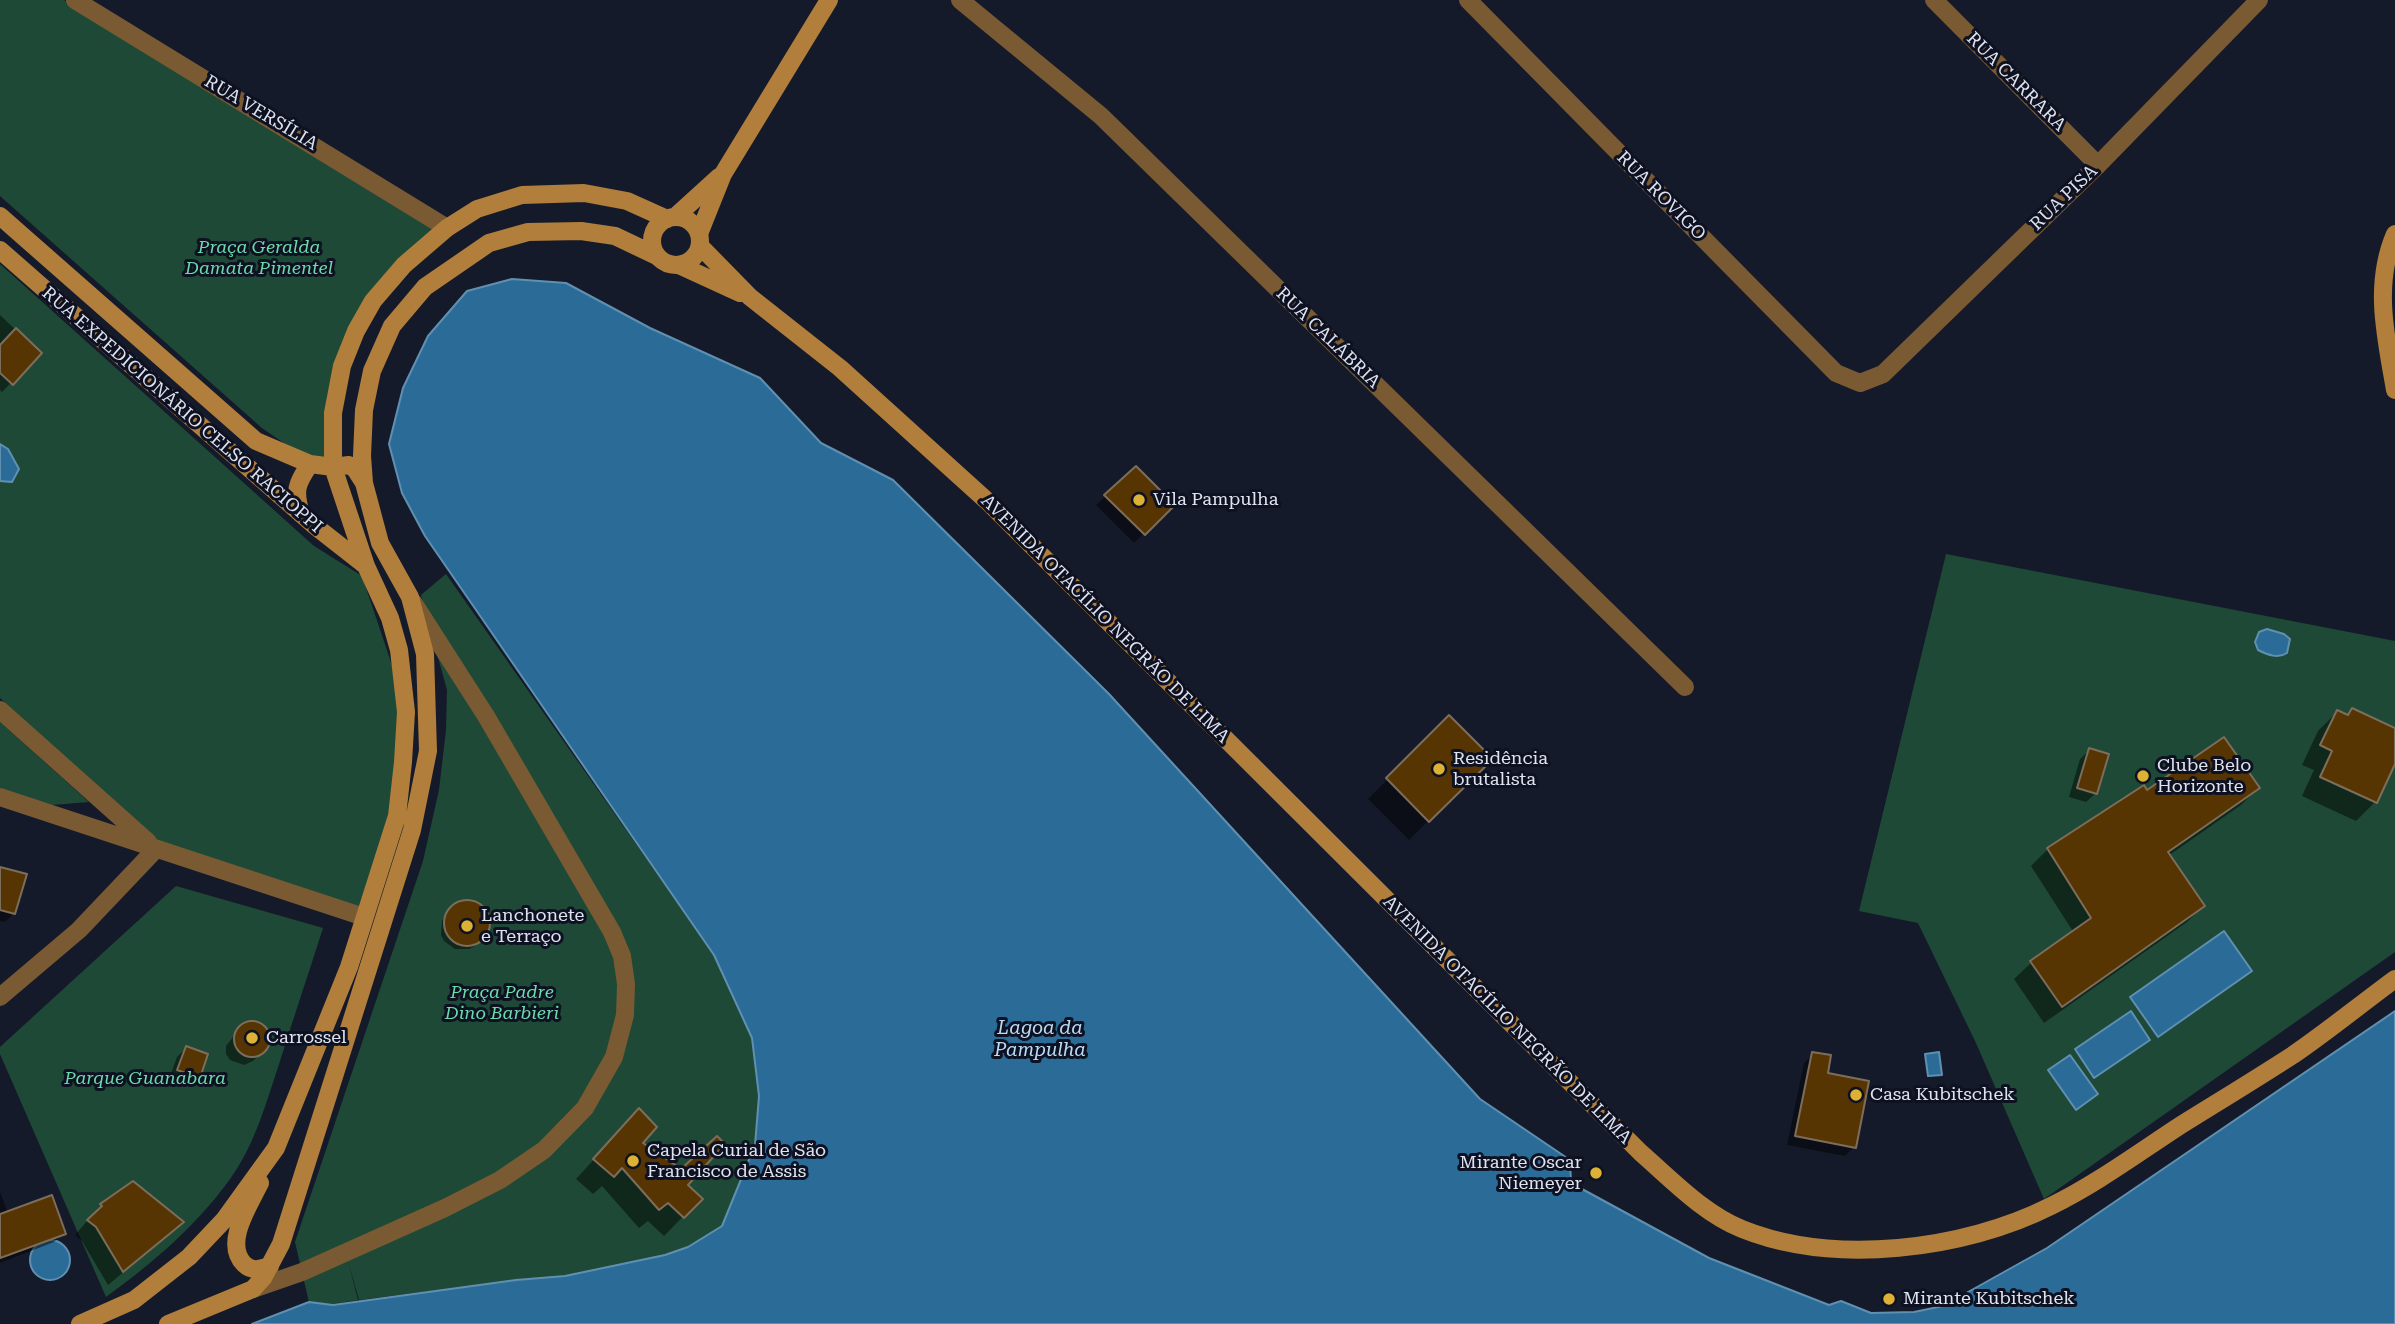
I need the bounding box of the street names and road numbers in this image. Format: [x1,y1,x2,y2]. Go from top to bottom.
street label: RUA CARRARA [1962,28,2070,136]
street label: RUA VERSÍLIA [201,71,321,155]
street label: RUA ROVIGO [1612,147,1710,245]
street label: RUA PISA [2026,161,2102,235]
street label: RUA EXPEDICIONÁRIO CELSO RACIOPPI [37,282,327,538]
street label: RUA CALÁBRIA [1271,283,1385,393]
street label: AVENIDA OTACÍLIO NEGRÃO DE LIMA [976,490,1234,748]
street label: AVENIDA OTACÍLIO NEGRÃO DE LIMA [1378,891,1636,1149]

